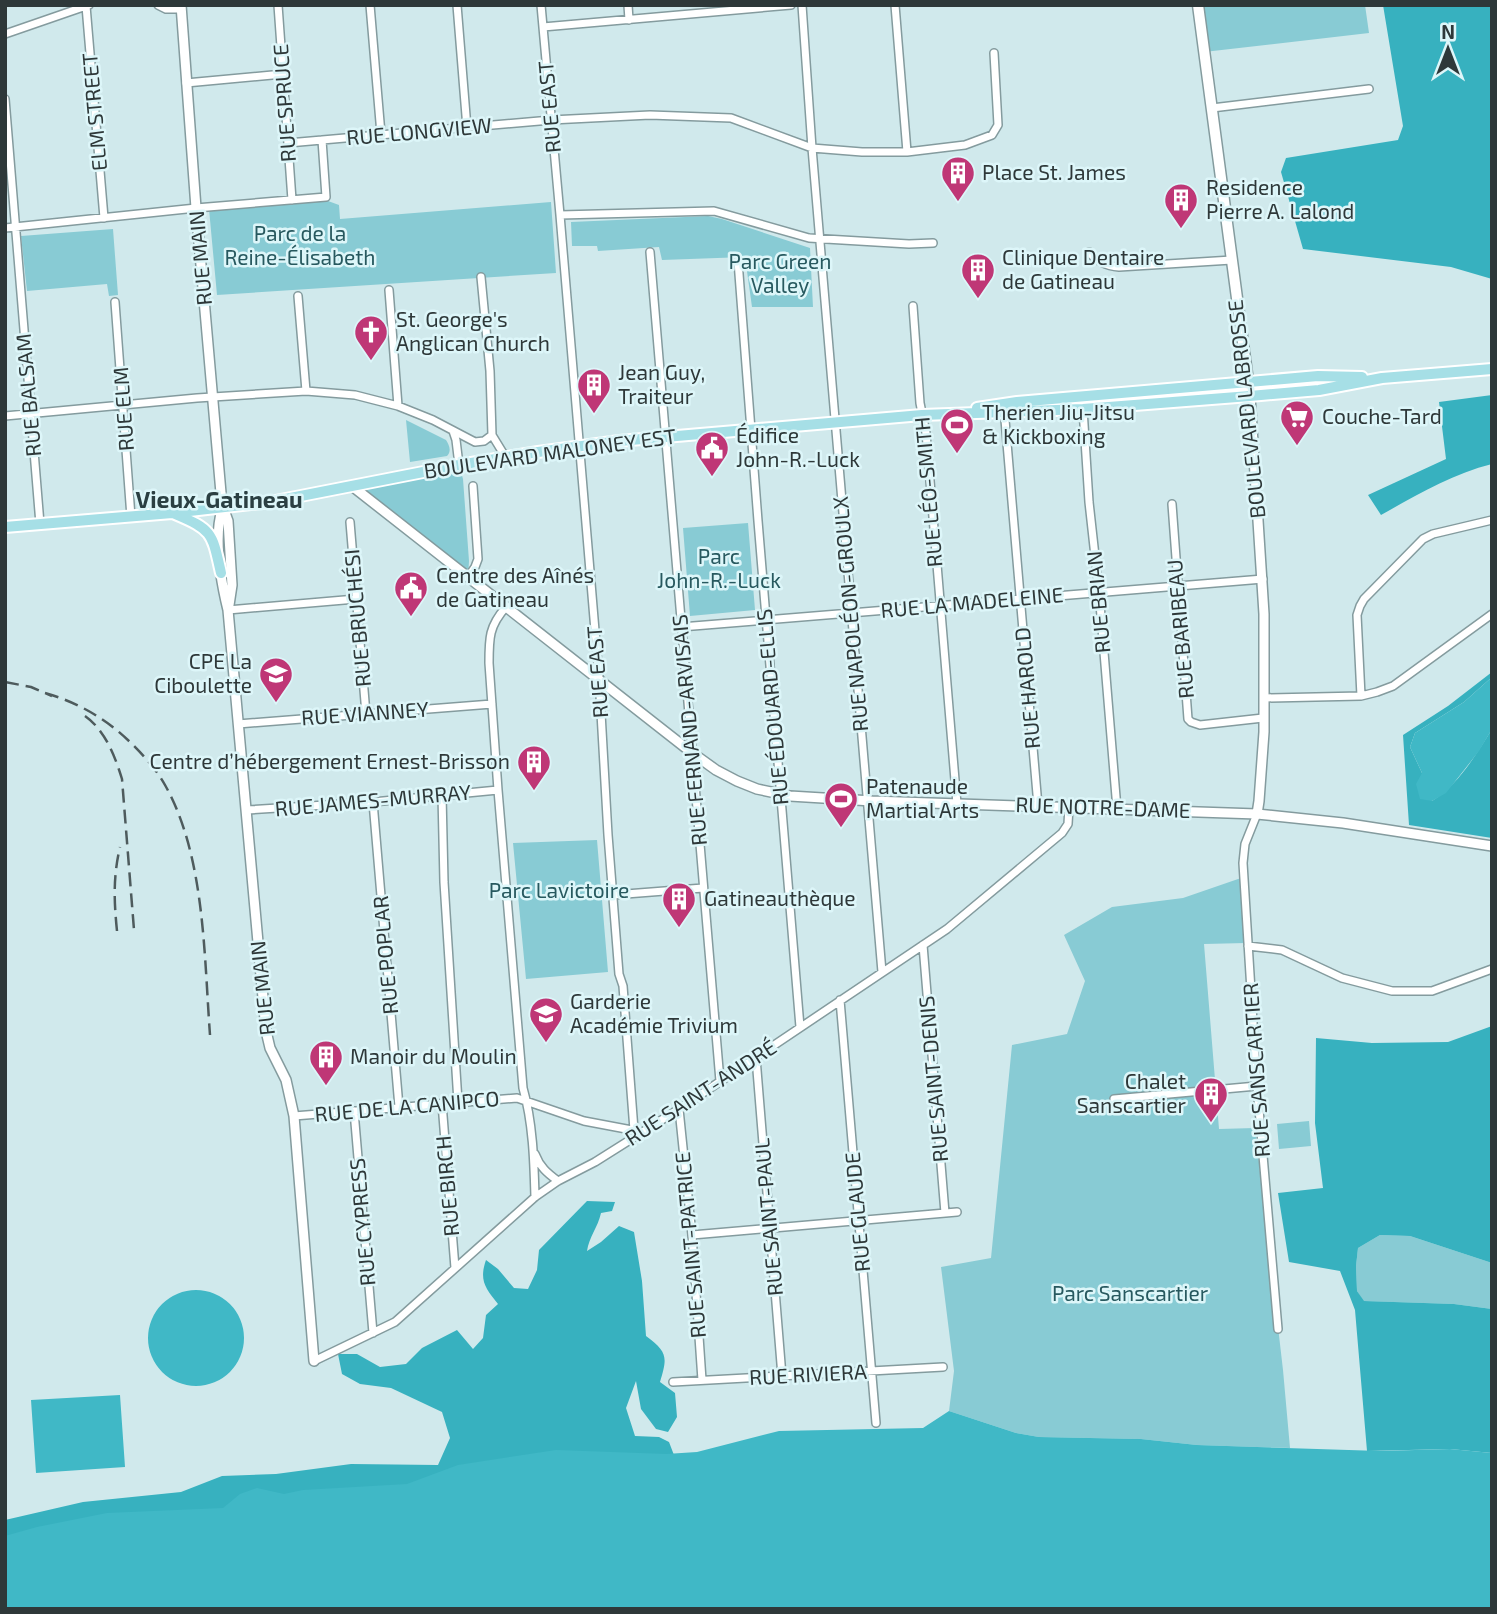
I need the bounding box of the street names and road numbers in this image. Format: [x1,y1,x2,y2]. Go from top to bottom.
street label: RUE SPRUCE [267,43,300,163]
street label: ELM STREET [76,52,111,172]
street label: RUE EAST [532,60,565,154]
street label: RUE LONGVIEW [345,112,493,149]
street label: RUE MAIN [183,210,216,307]
street label: BOULEVARD LABROSSE [1222,299,1269,520]
street label: RUE BALSAM [10,333,45,458]
street label: RUE ELM [107,366,138,452]
street label: RUE LÉO-SMITH [908,416,947,568]
street label: BOULEVARD MALONEY EST [422,422,678,483]
street label: RUE NAPOLÉON-GROULX [827,495,872,733]
street label: RUE BRUCHÉSI [338,548,375,688]
street label: RUE BRIAN [1081,550,1114,654]
street label: RUE BARIBEAU [1161,558,1198,700]
street label: RUE LA MADELEINE [880,581,1064,622]
street label: RUE ÉDOUARD-ELLIS [750,608,793,806]
street label: RUE FERNAND-ARVISAIS [666,614,711,847]
street label: RUE EAST [581,625,612,719]
street label: RUE HAROLD [1009,626,1044,750]
street label: RUE VIANNEY [300,696,429,729]
street label: RUE JAMES-MURRAY [274,778,472,821]
street label: RUE NOTRE-DAME [1015,791,1191,822]
street label: RUE POPLAR [367,895,402,1016]
street label: RUE MAIN [244,940,279,1037]
street label: RUE SANSCARTIER [1237,982,1274,1158]
street label: RUE SAINT-DENIS [913,995,952,1163]
street label: RUE SAINT-ANDRÉ [620,1033,781,1150]
street label: RUE DE LA CANIPCO [313,1085,500,1126]
street label: RUE BIRCH [430,1135,463,1237]
street label: RUE SAINT-PAUL [748,1137,787,1297]
street label: RUE SAINT-PATRICE [669,1151,710,1339]
street label: RUE GLAUDE [839,1151,874,1273]
street label: RUE CYPRESS [343,1157,380,1287]
street label: RUE RIVIERA [748,1358,867,1389]

